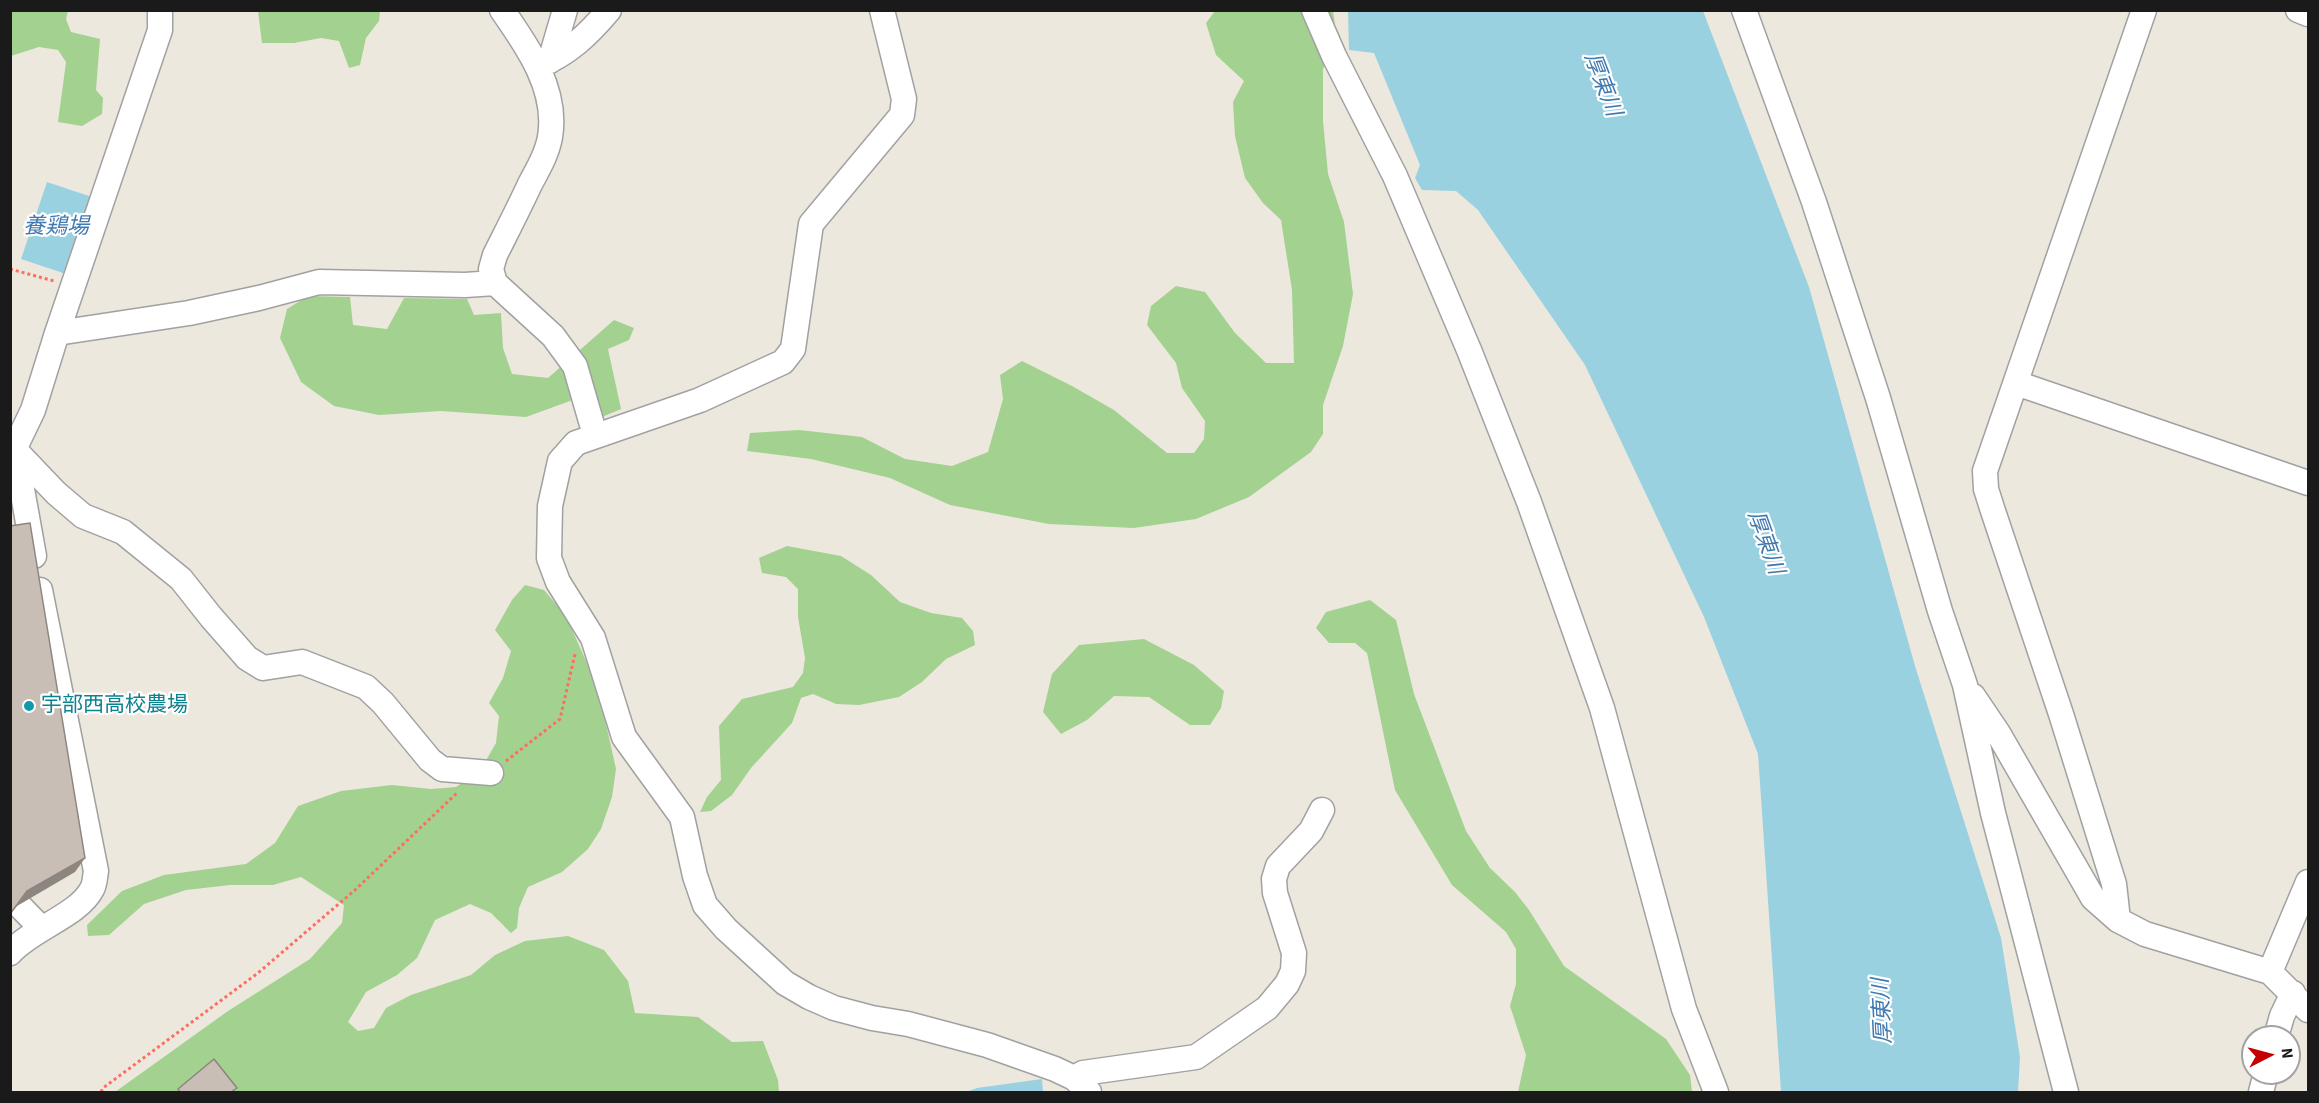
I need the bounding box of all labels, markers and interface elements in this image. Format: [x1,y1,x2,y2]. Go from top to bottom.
water label: 厚東川 [1577,49,1625,121]
water label: 養鶏場 [23,215,89,241]
water label: 厚東川 [1740,507,1788,579]
place label: 宇部西高校農場 [41,693,188,719]
marker: 宇部西高校農場 [22,699,36,713]
water label: 厚東川 [1869,977,1899,1045]
north arrow [2241,1025,2301,1085]
text: N [2275,1047,2298,1060]

